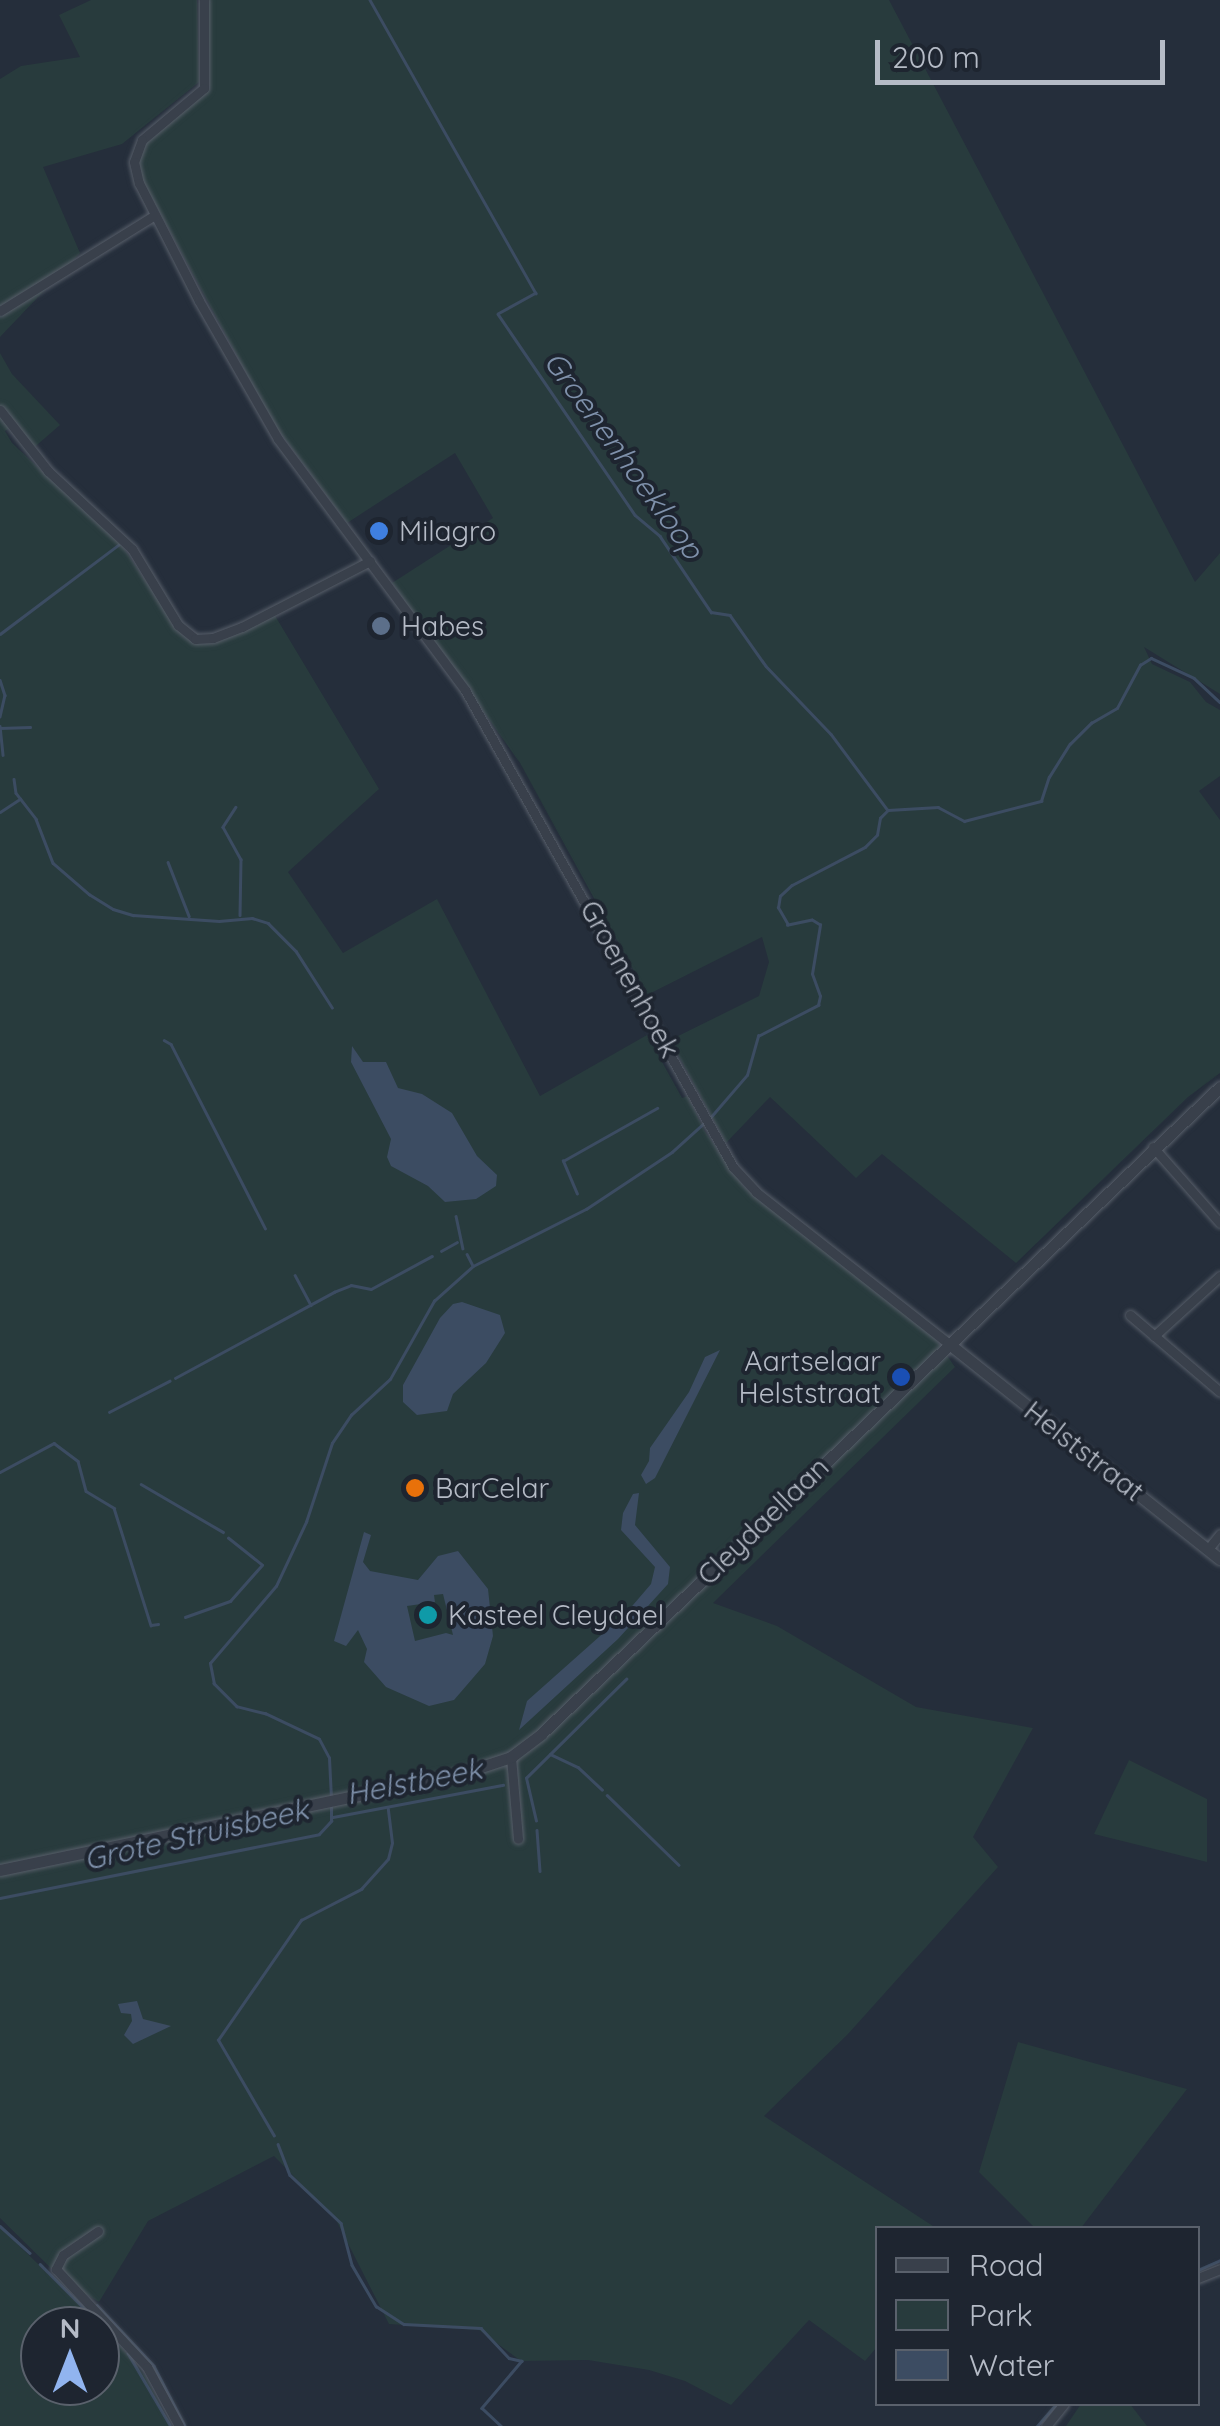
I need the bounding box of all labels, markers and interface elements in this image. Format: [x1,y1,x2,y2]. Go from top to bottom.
scale bar [880,20,1170,82]
text: 200 m [892,38,980,76]
water label: Groenenhoekloop [537,344,711,566]
place label: Milagro [399,514,496,548]
marker: Milagro [368,520,390,542]
place label: Habes [401,609,484,643]
marker: Habes [370,615,392,637]
street label: Groenenhoek [573,895,687,1063]
place label: Aartselaar Helststraat [739,1344,881,1410]
marker: Aartselaar Helststraat [890,1366,912,1388]
street label: Helststraat [1018,1394,1150,1508]
street label: Cleydaellaan [691,1450,835,1592]
place label: BarCelar [435,1471,549,1505]
marker: BarCelar [404,1477,426,1499]
place label: Kasteel Cleydael [448,1598,664,1632]
marker: Kasteel Cleydael [417,1604,439,1626]
water label: Helstbeek [343,1750,485,1812]
water label: Grote Struisbeek [80,1791,312,1877]
legend [875,2226,1200,2406]
text: Road [969,2246,1043,2284]
text: Park [969,2296,1033,2334]
north arrow [20,2306,120,2406]
text: N [60,2310,80,2345]
text: Water [969,2346,1054,2384]

